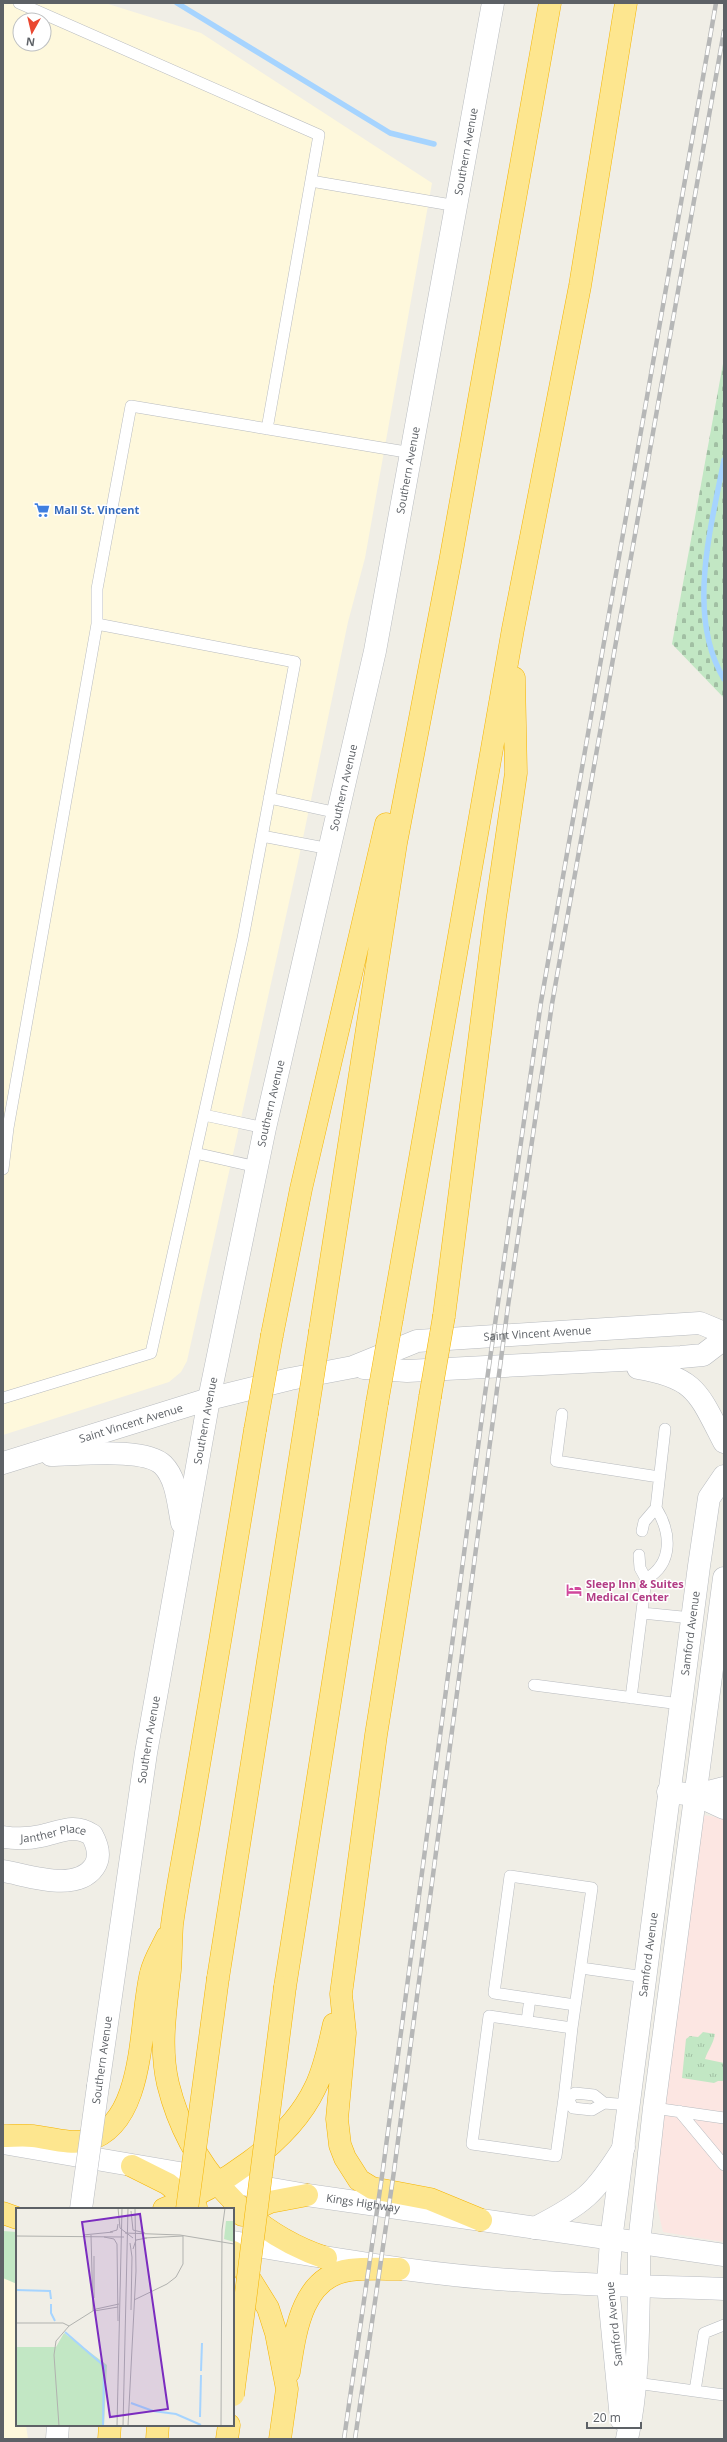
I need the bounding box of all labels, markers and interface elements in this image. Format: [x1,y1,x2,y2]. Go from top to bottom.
north arrow [12,12,52,52]
text: N [25,34,36,50]
street label: Southern Avenue [450,106,481,196]
street label: Southern Avenue [392,425,423,515]
supermarket icon: Mall St. Vincent [33,501,51,519]
place label: Mall St. Vincent [54,502,140,517]
street label: Southern Avenue [326,743,360,832]
street label: Southern Avenue [253,1058,287,1148]
street label: Saint Vincent Avenue [483,1322,592,1344]
street label: Southern Avenue [189,1375,220,1466]
street label: Saint Vincent Avenue [77,1400,185,1446]
place label: Sleep Inn & Suites Medical Center [586,1576,684,1604]
hotel icon: Sleep Inn & Suites Medical Center [565,1581,583,1599]
street label: Samford Avenue [677,1590,703,1676]
street label: Southern Avenue [134,1695,163,1784]
street label: Janther Place [19,1821,89,1845]
street label: Samford Avenue [635,1911,661,1998]
street label: Southern Avenue [88,2015,115,2105]
street label: Kings Highway [325,2190,401,2215]
inset map [16,2208,234,2426]
street label: Samford Avenue [602,2281,625,2367]
scale bar [587,2404,641,2430]
text: 20 m [593,2409,621,2426]

